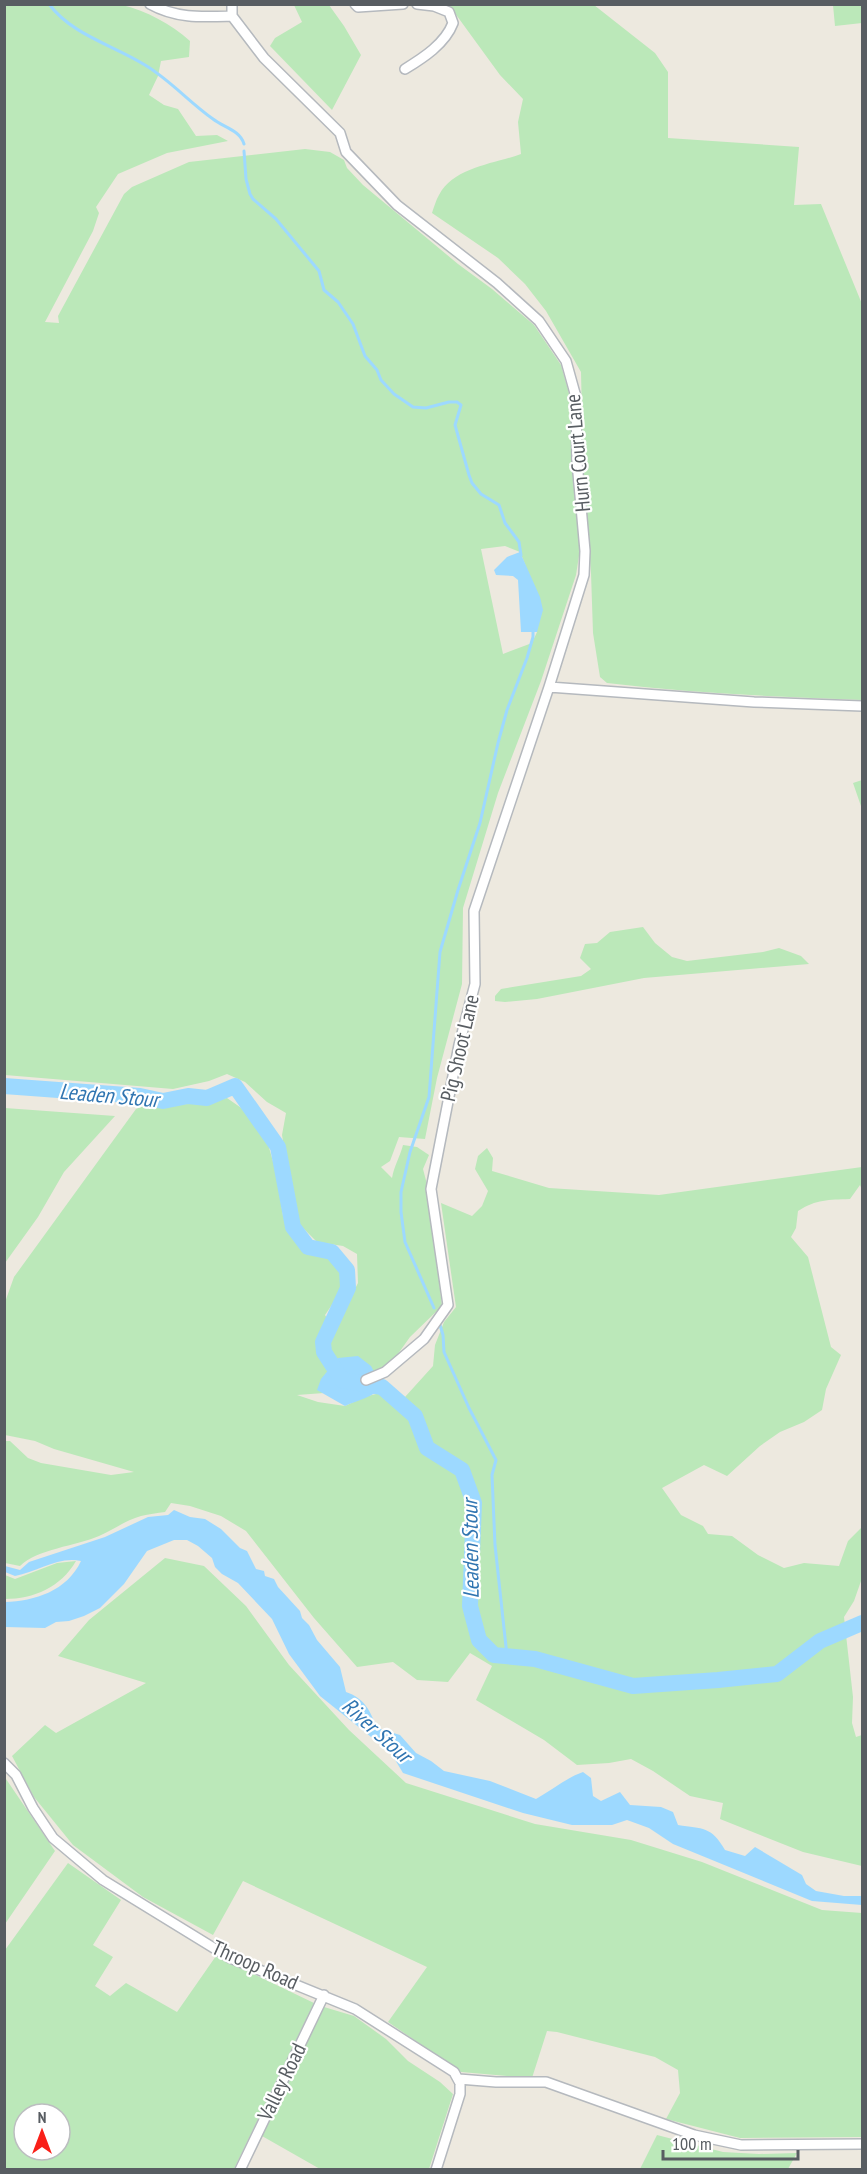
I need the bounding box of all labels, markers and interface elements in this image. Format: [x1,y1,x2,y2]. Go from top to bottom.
street label: Hurn Court Lane [559,393,596,513]
street label: Pig Shoot Lane [434,992,485,1104]
water label: Leaden Stour [58,1077,163,1114]
water label: Leaden Stour [455,1496,485,1599]
water label: River Stour [336,1691,420,1770]
street label: Throop Road [208,1934,303,1996]
street label: Valley Road [251,2039,312,2126]
north arrow [12,2102,72,2162]
text: N [38,2107,46,2127]
scale bar [663,2123,798,2161]
text: 100 m [672,2132,712,2155]

